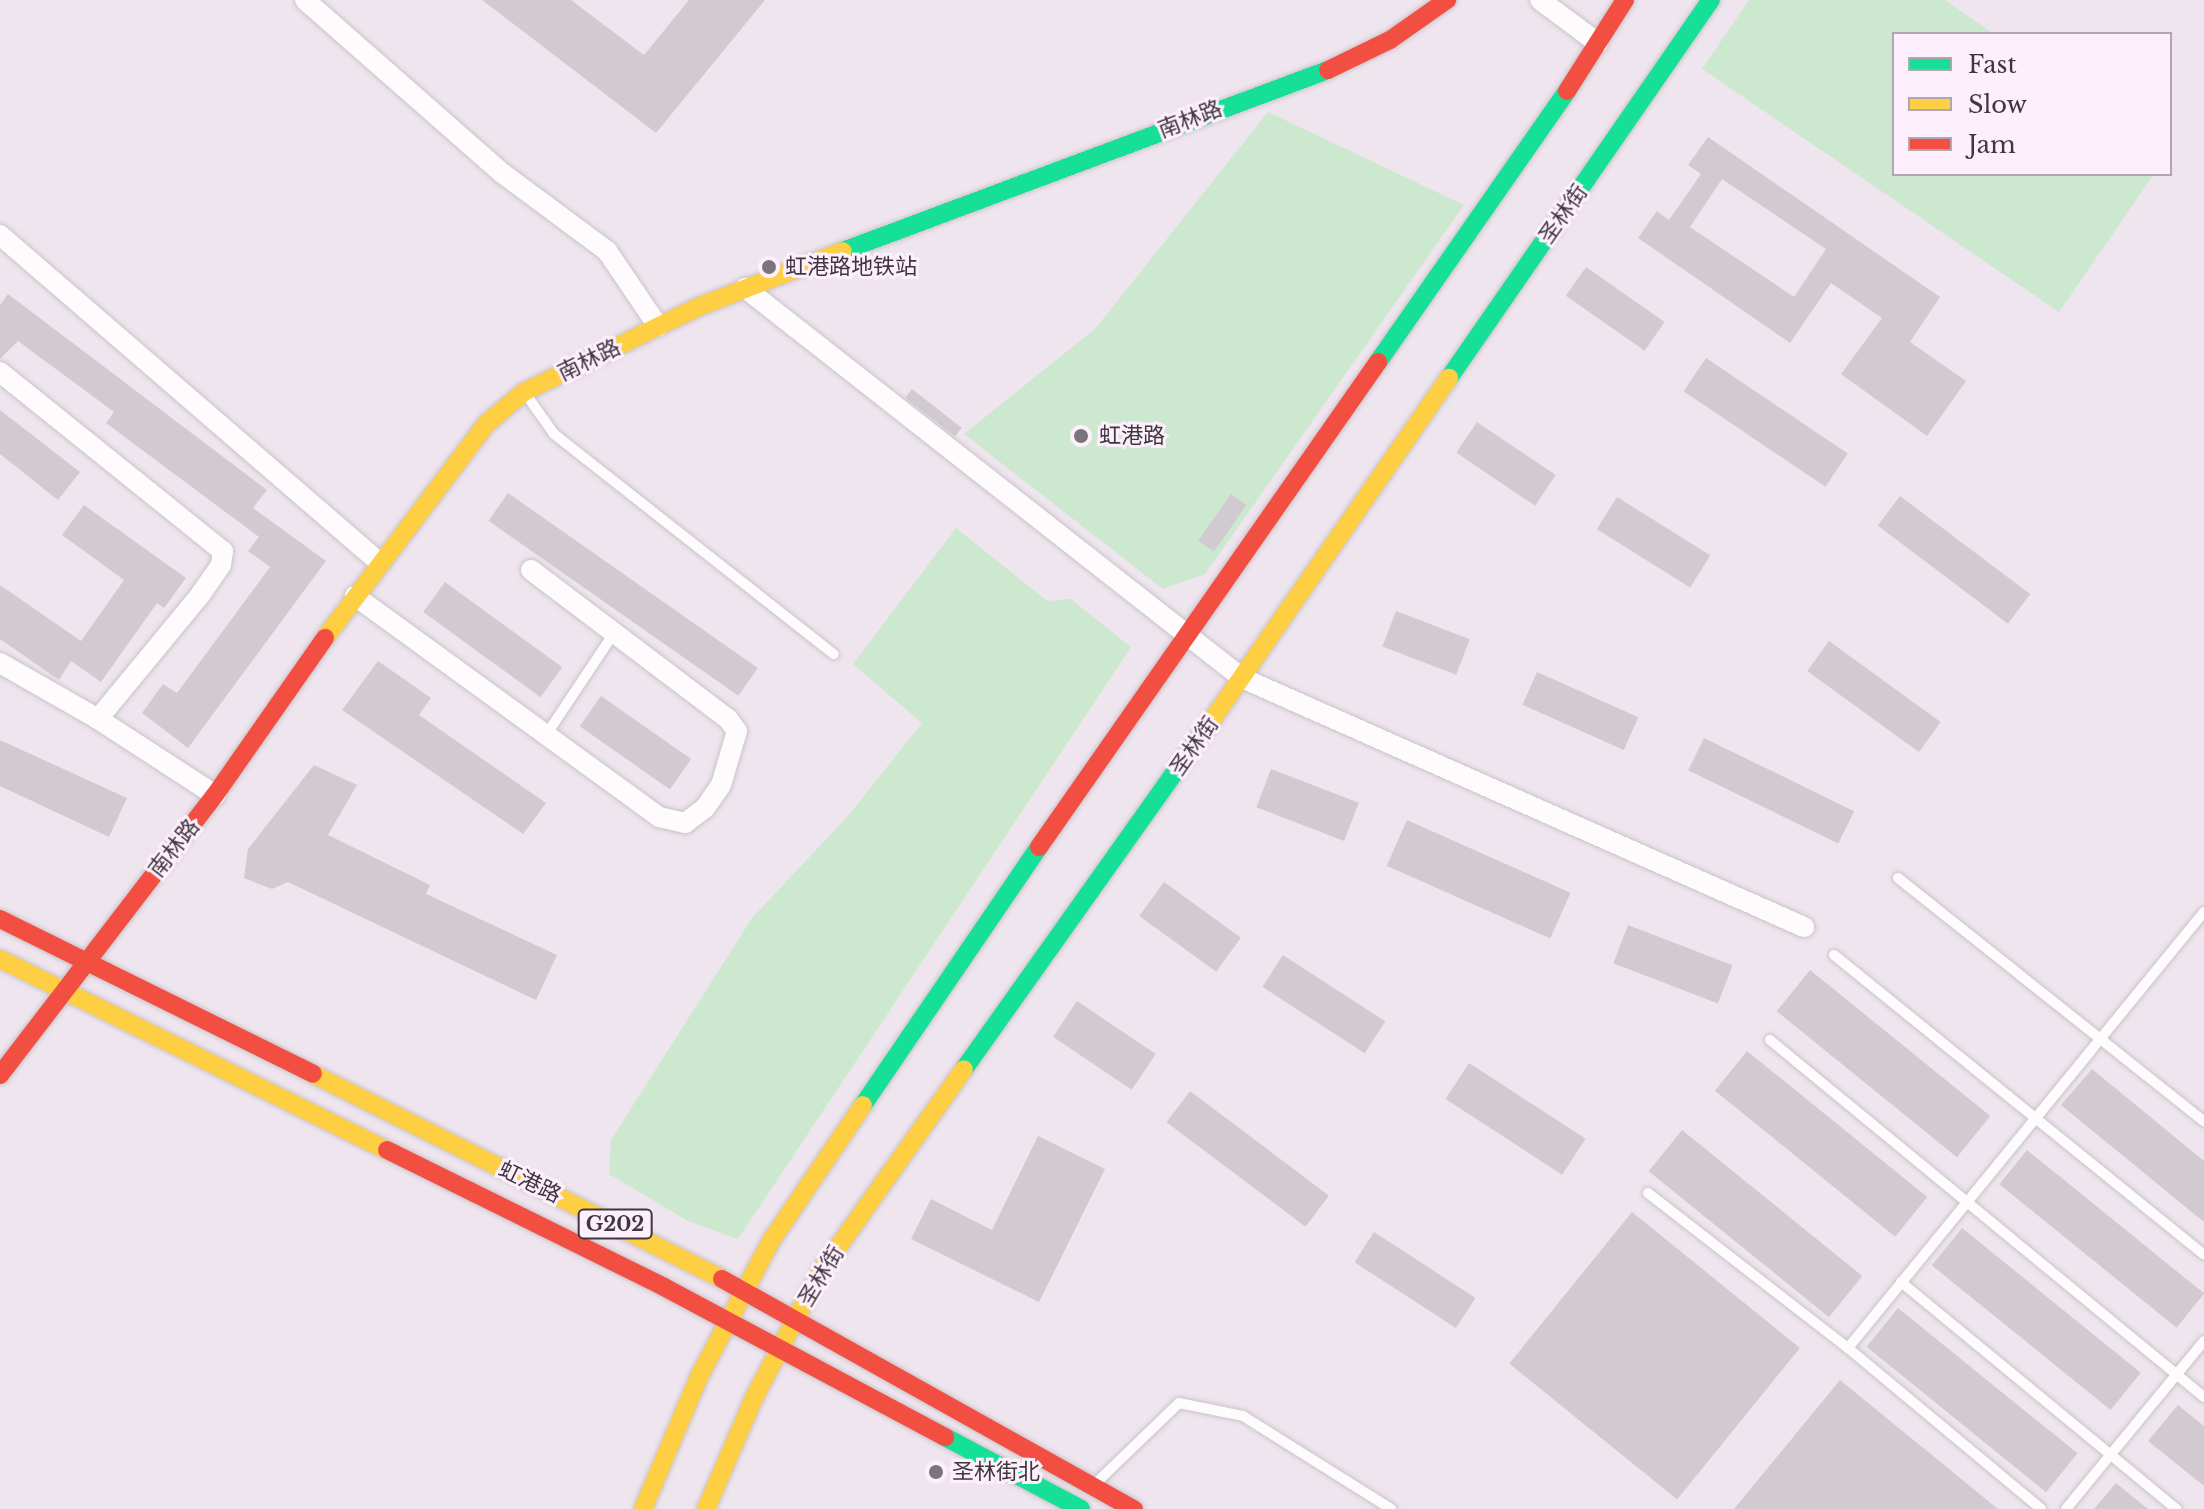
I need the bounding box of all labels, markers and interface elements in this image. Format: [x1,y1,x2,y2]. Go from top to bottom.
legend [1892,32,2172,176]
text: Fast [1968,50,2016,79]
text: Slow [1968,90,2027,119]
street label: 南林路 [1154,95,1226,143]
text: Jam [1968,130,2016,159]
street label: 圣林街 [1533,179,1593,249]
place label: 虹港路地铁站 [785,254,917,280]
marker: 虹港路地铁站 [760,258,778,276]
street label: 南林路 [554,334,624,386]
place label: 虹港路 [1099,423,1165,449]
marker: 虹港路 [1070,425,1092,447]
street label: 圣林街 [1164,711,1224,781]
street label: 南林路 [143,814,205,882]
street label: 虹港路 [495,1156,565,1208]
road number: G202 [577,1208,653,1240]
street label: 圣林街 [793,1241,849,1311]
place label: 圣林街北 [952,1459,1040,1485]
marker: 圣林街北 [927,1463,945,1481]

